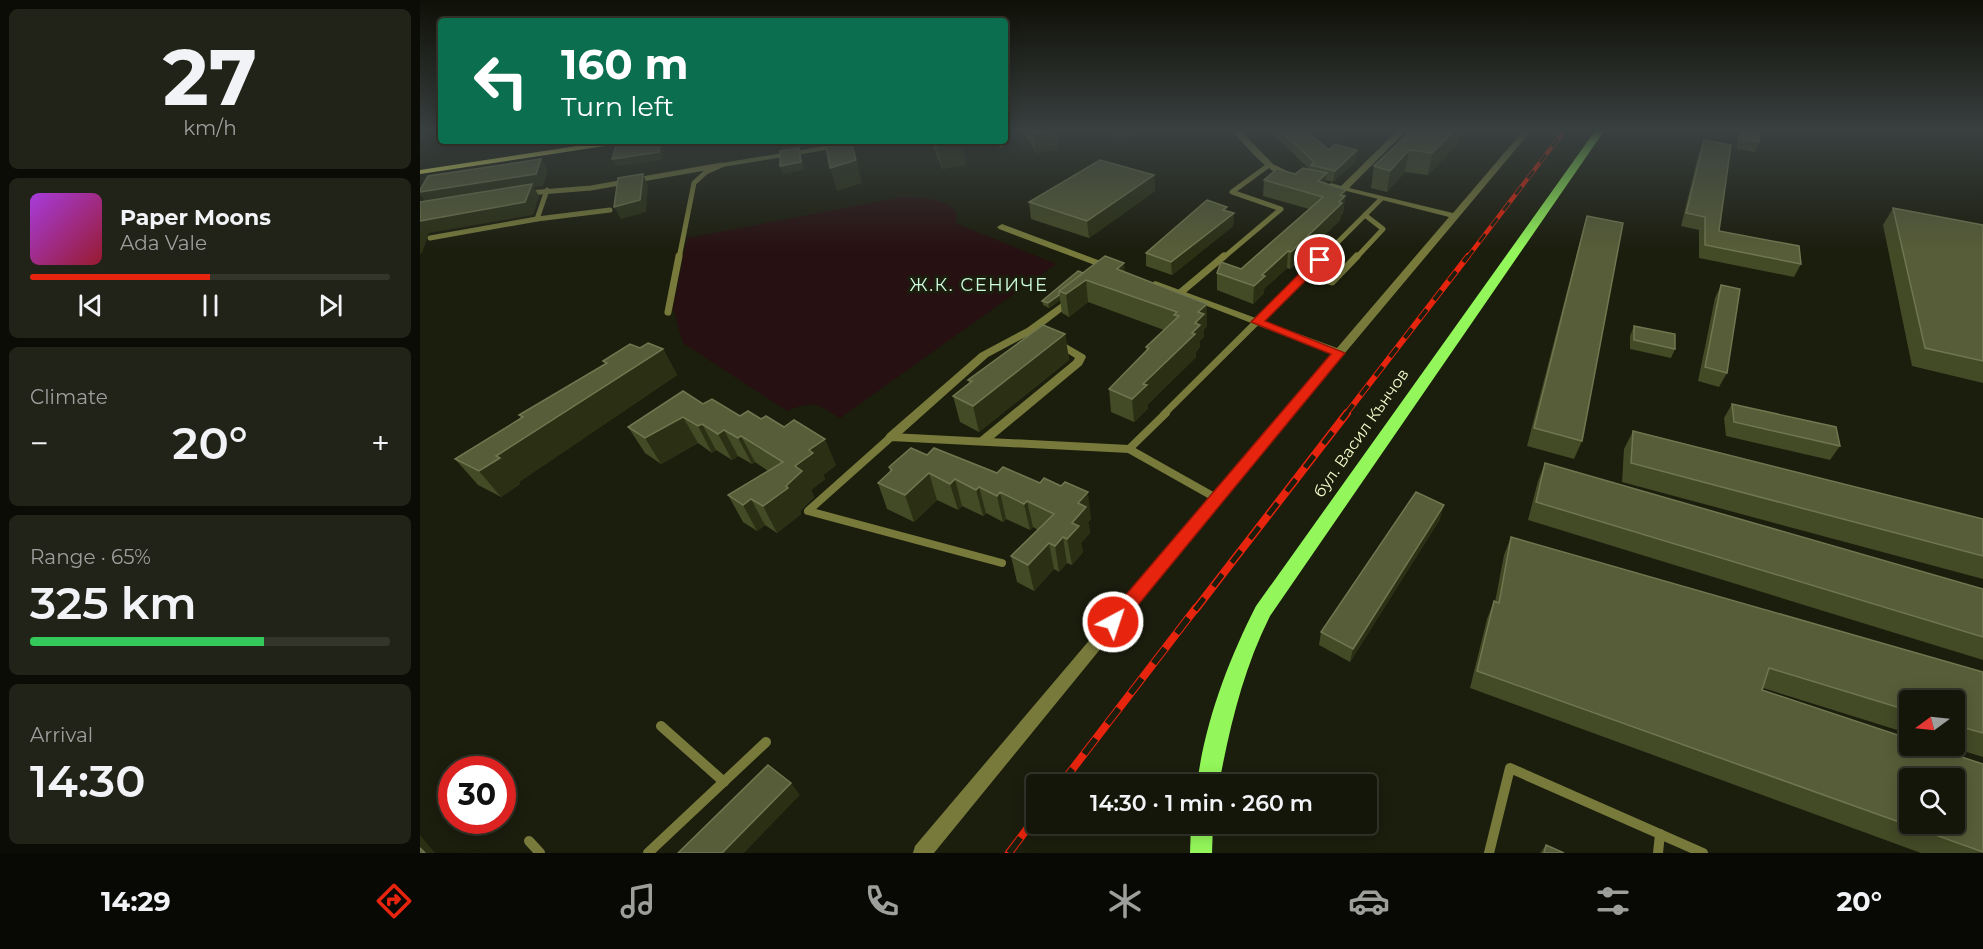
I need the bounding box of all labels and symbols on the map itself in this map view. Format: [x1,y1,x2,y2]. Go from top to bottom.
pin [1294,234,1345,285]
district label: Ж.К. СЕНИЧЕ [910,274,1048,296]
street label: бул. Васил Кънчов [1309,365,1413,501]
position arrow [1081,590,1145,654]
north arrow [1899,690,1965,756]
speed limit sign: 30 [438,756,516,834]

